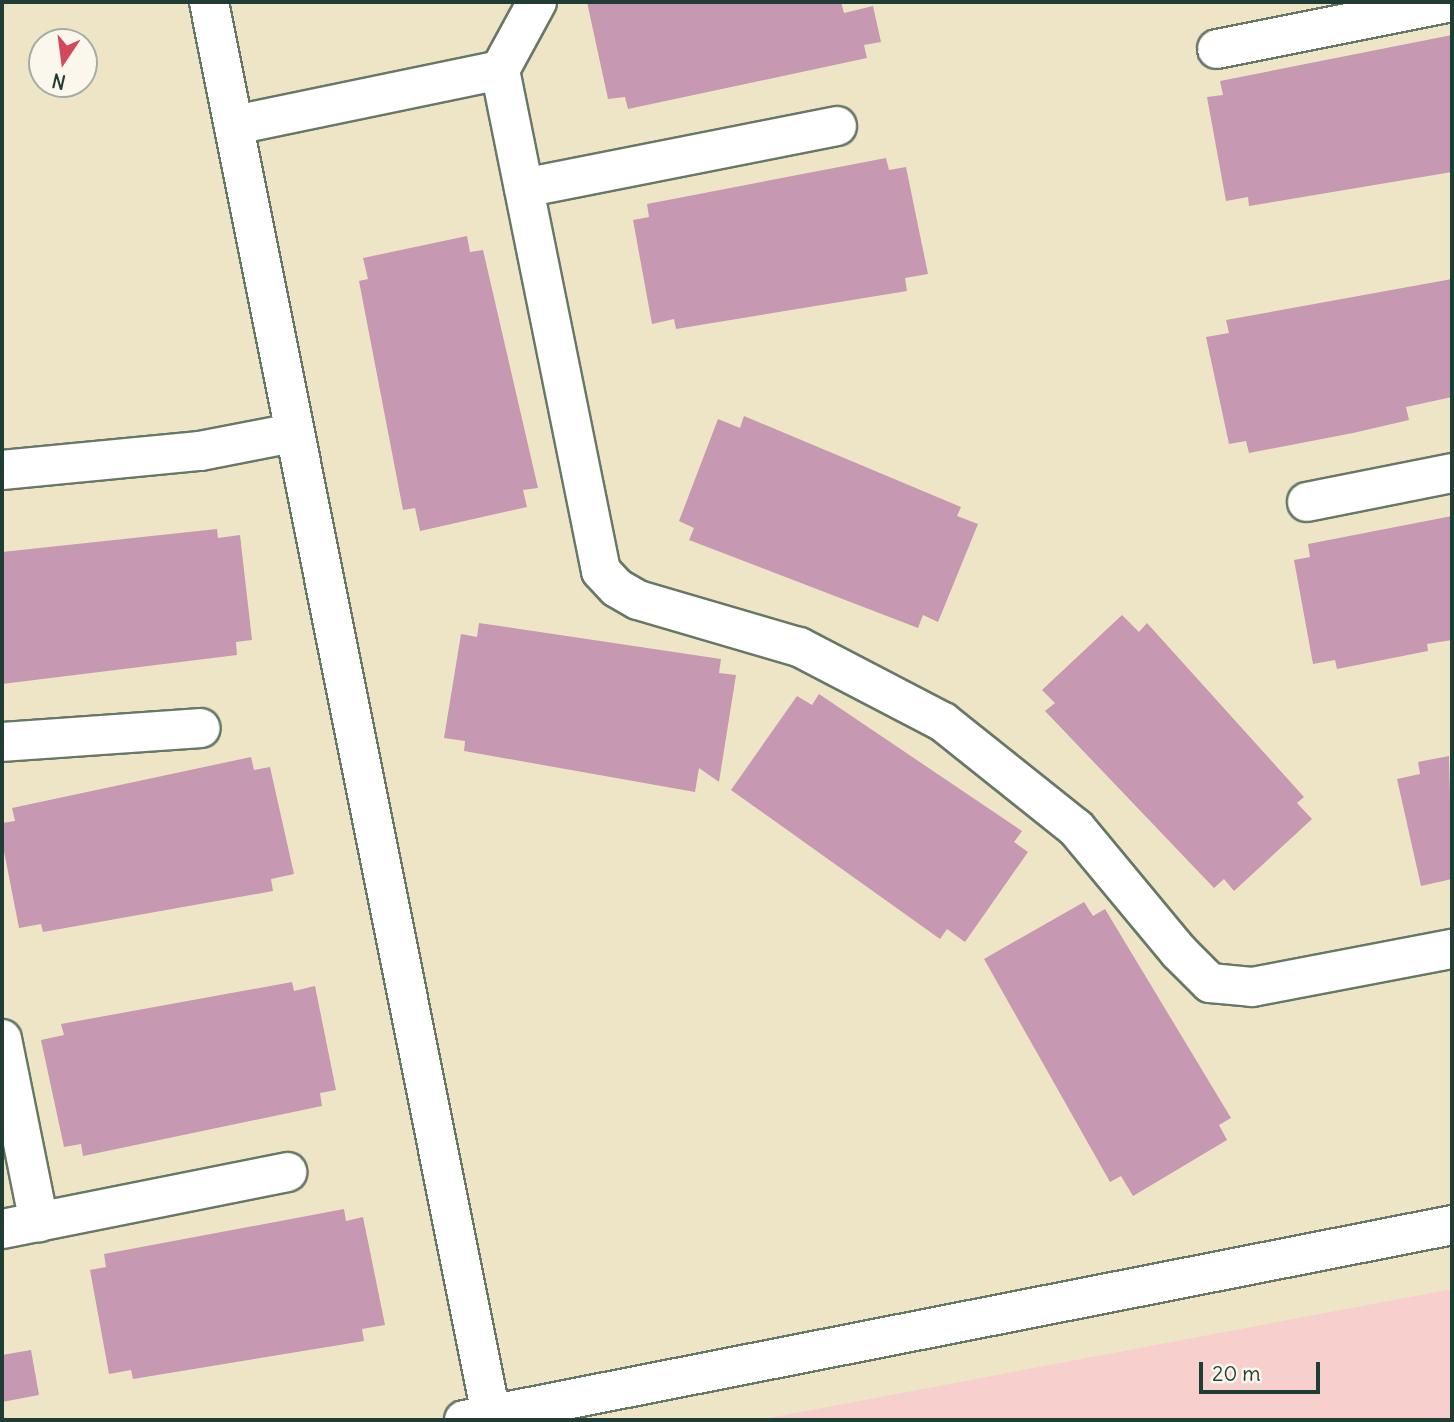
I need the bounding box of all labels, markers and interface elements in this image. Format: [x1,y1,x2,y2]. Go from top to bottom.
north arrow [28,28,98,98]
text: N [50,68,68,95]
scale bar [1202,1348,1323,1392]
text: 20 m [1212,1360,1261,1387]

